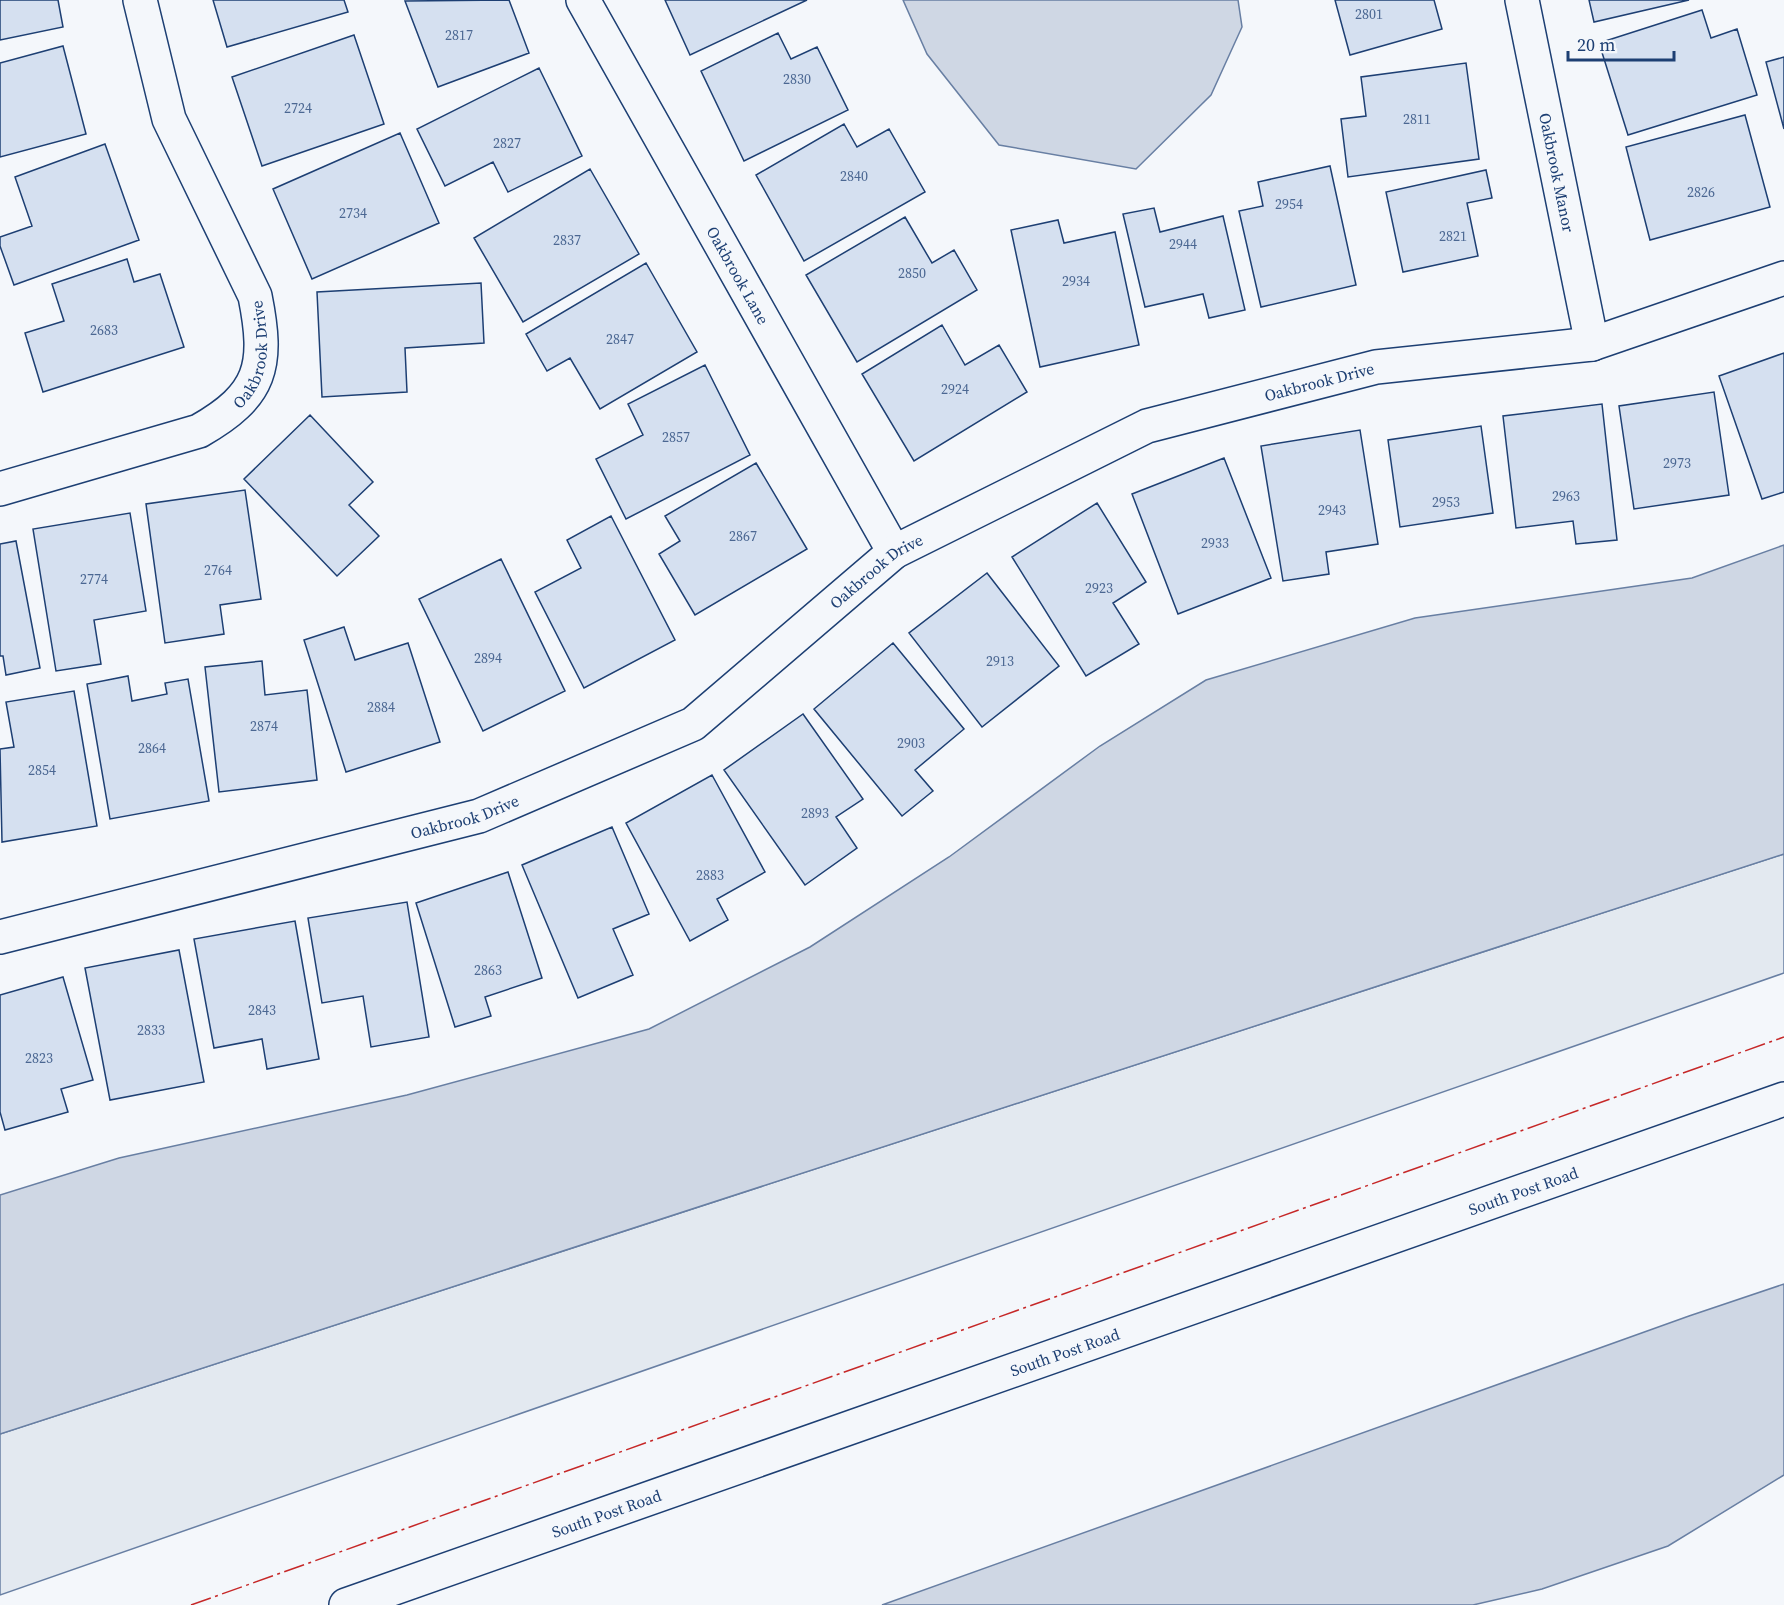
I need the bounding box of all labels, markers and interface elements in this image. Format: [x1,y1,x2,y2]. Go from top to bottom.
house number: 2801 [1355,4,1383,24]
scale bar [1568,24,1674,62]
house number: 2817 [445,25,473,45]
text: 20 m [1577,32,1615,57]
house number: 2830 [783,69,811,89]
house number: 2724 [284,98,312,118]
house number: 2811 [1403,109,1431,129]
street label: Oakbrook Manor [1534,111,1580,234]
house number: 2827 [493,133,521,153]
house number: 2840 [840,166,868,186]
house number: 2826 [1687,182,1715,202]
house number: 2954 [1275,194,1303,214]
house number: 2734 [339,203,367,223]
street label: Oakbrook Lane [702,222,775,328]
house number: 2821 [1439,226,1467,246]
house number: 2837 [553,230,581,250]
house number: 2944 [1169,234,1197,254]
house number: 2850 [898,263,926,283]
house number: 2934 [1062,271,1090,291]
street label: Oakbrook Drive [228,299,272,413]
house number: 2683 [90,320,118,340]
house number: 2847 [606,329,634,349]
street label: Oakbrook Drive [1262,357,1376,406]
house number: 2924 [941,379,969,399]
house number: 2857 [662,427,690,447]
house number: 2973 [1663,453,1691,473]
house number: 2963 [1552,486,1580,506]
house number: 2953 [1432,492,1460,512]
house number: 2943 [1318,500,1346,520]
house number: 2867 [729,526,757,546]
street label: Oakbrook Drive [825,528,926,614]
house number: 2933 [1201,533,1229,553]
house number: 2764 [204,560,232,580]
house number: 2774 [80,569,108,589]
house number: 2923 [1085,578,1113,598]
house number: 2894 [474,648,502,668]
house number: 2913 [986,651,1014,671]
house number: 2884 [367,697,395,717]
house number: 2874 [250,716,278,736]
house number: 2903 [897,733,925,753]
house number: 2864 [138,738,166,758]
house number: 2854 [28,760,56,780]
street label: Oakbrook Drive [408,789,522,844]
house number: 2893 [801,803,829,823]
house number: 2883 [696,865,724,885]
house number: 2863 [474,960,502,980]
house number: 2843 [248,1000,276,1020]
house number: 2833 [137,1020,165,1040]
house number: 2823 [25,1048,53,1068]
street label: South Post Road [1465,1161,1581,1220]
street label: South Post Road [1007,1323,1123,1382]
street label: South Post Road [549,1484,664,1543]

